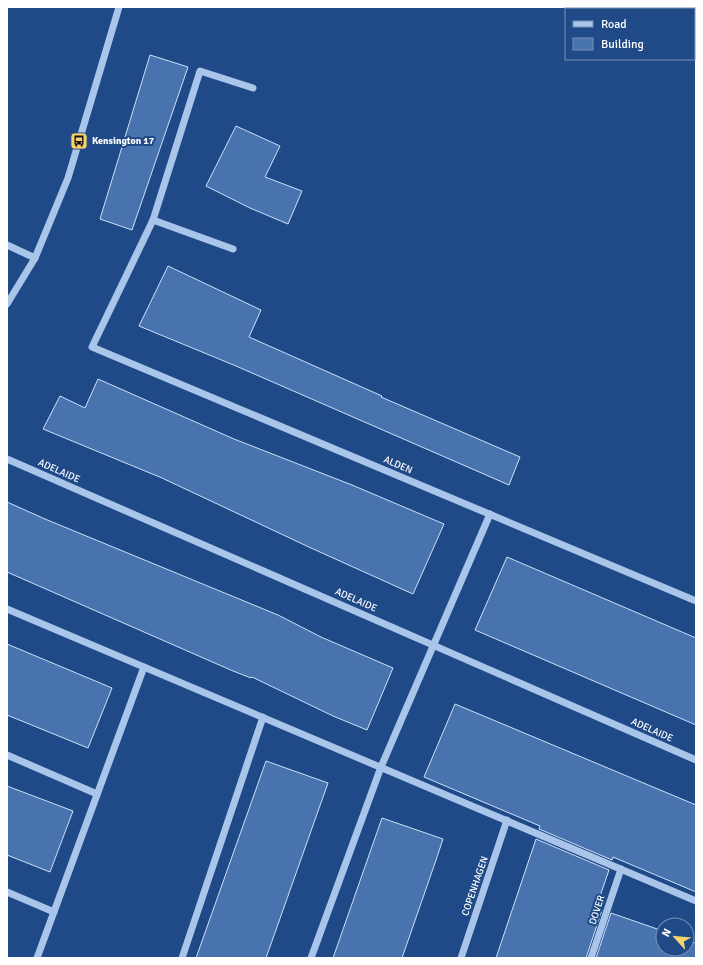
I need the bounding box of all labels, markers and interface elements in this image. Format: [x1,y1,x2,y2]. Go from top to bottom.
legend [565,8,695,60]
text: Road [601,17,627,32]
text: Building [601,37,644,52]
bus stop icon: Kensington 17 [69,131,89,151]
place label: Kensington 17 [92,135,155,147]
street label: ALDEN [382,454,414,476]
street label: ADELAIDE [36,456,82,486]
street label: ADELAIDE [333,585,379,615]
street label: ADELAIDE [629,715,675,745]
street label: COPENHAGEN [459,855,491,917]
street label: DOVER [587,894,607,926]
north arrow [655,917,695,957]
text: N [659,926,674,939]

